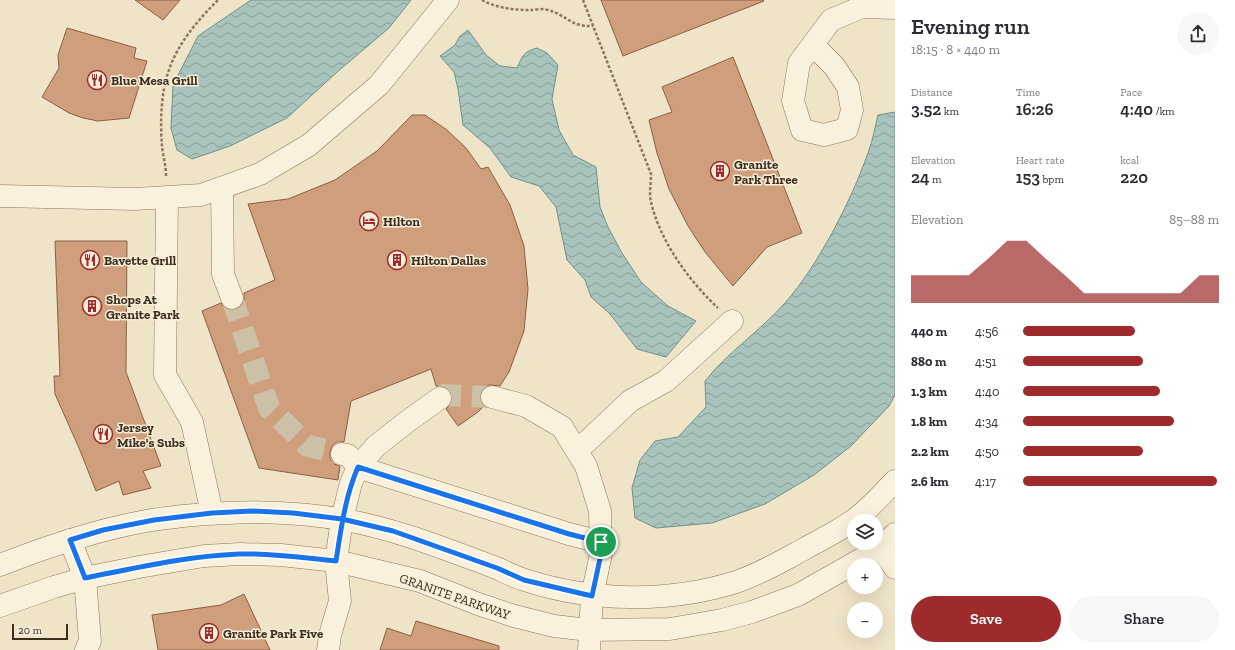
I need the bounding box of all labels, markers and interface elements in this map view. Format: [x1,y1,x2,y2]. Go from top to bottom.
text: Evening run [911,13,1030,40]
button: share [1177,13,1219,55]
text: 18:15 · 8 × 440 m [911,42,1000,57]
restaurant icon: Blue Mesa Grill [86,69,108,91]
place label: Blue Mesa Grill [111,73,198,88]
text: Distance [911,86,953,99]
text: Time [1016,86,1040,99]
text: Pace [1120,86,1142,99]
text: 3.52 [911,99,941,119]
text: 16:26 [1016,99,1054,119]
text: 4:40 [1120,99,1153,119]
text: km [941,105,959,118]
text: /km [1153,105,1175,118]
text: Elevation [911,154,955,167]
text: Heart rate [1016,154,1065,167]
text: kcal [1120,154,1139,167]
place label: Granite Park Three [734,157,799,187]
building icon: Granite Park Three [709,160,731,182]
text: 24 [911,167,929,187]
text: 153 [1016,167,1040,187]
text: 220 [1120,167,1148,187]
text: m [929,173,941,186]
text: bpm [1040,173,1064,186]
hotel icon: Hilton [358,210,380,232]
text: Elevation [911,212,963,227]
text: 85–88 m [1169,212,1219,227]
place label: Hilton [383,214,420,229]
restaurant icon: Bavette Grill [79,249,101,271]
building icon: Hilton Dallas [386,249,408,271]
place label: Bavette Grill [104,253,177,268]
place label: Hilton Dallas [411,253,486,268]
place label: Shops At Granite Park [106,292,180,322]
building icon: Shops At Granite Park [81,295,103,317]
text: 440 m [911,324,947,339]
text: 4:56 [975,324,998,339]
text: 880 m [911,354,946,369]
text: 4:51 [975,354,997,369]
text: 1.3 km [911,384,947,399]
text: 4:40 [975,384,999,399]
text: 1.8 km [911,414,947,429]
text: 4:34 [975,414,998,429]
place label: Jersey Mike's Subs [117,420,185,450]
restaurant icon: Jersey Mike's Subs [92,423,114,445]
text: 2.2 km [911,444,949,459]
text: 4:50 [975,444,999,459]
text: 2.6 km [911,474,949,489]
text: 4:17 [975,474,996,489]
map controls [847,514,883,638]
button: layers [847,514,883,550]
pin [584,525,618,559]
icon: arrive [590,531,612,553]
button: + [847,558,883,594]
street label: GRANITE PARKWAY [397,570,512,622]
button: Save [911,596,1061,642]
button: Share [1069,596,1219,642]
button: − [847,602,883,638]
scale bar [12,622,68,641]
building icon: Granite Park Five [198,622,220,644]
text: 20 m [18,624,42,637]
place label: Granite Park Five [223,626,324,641]

